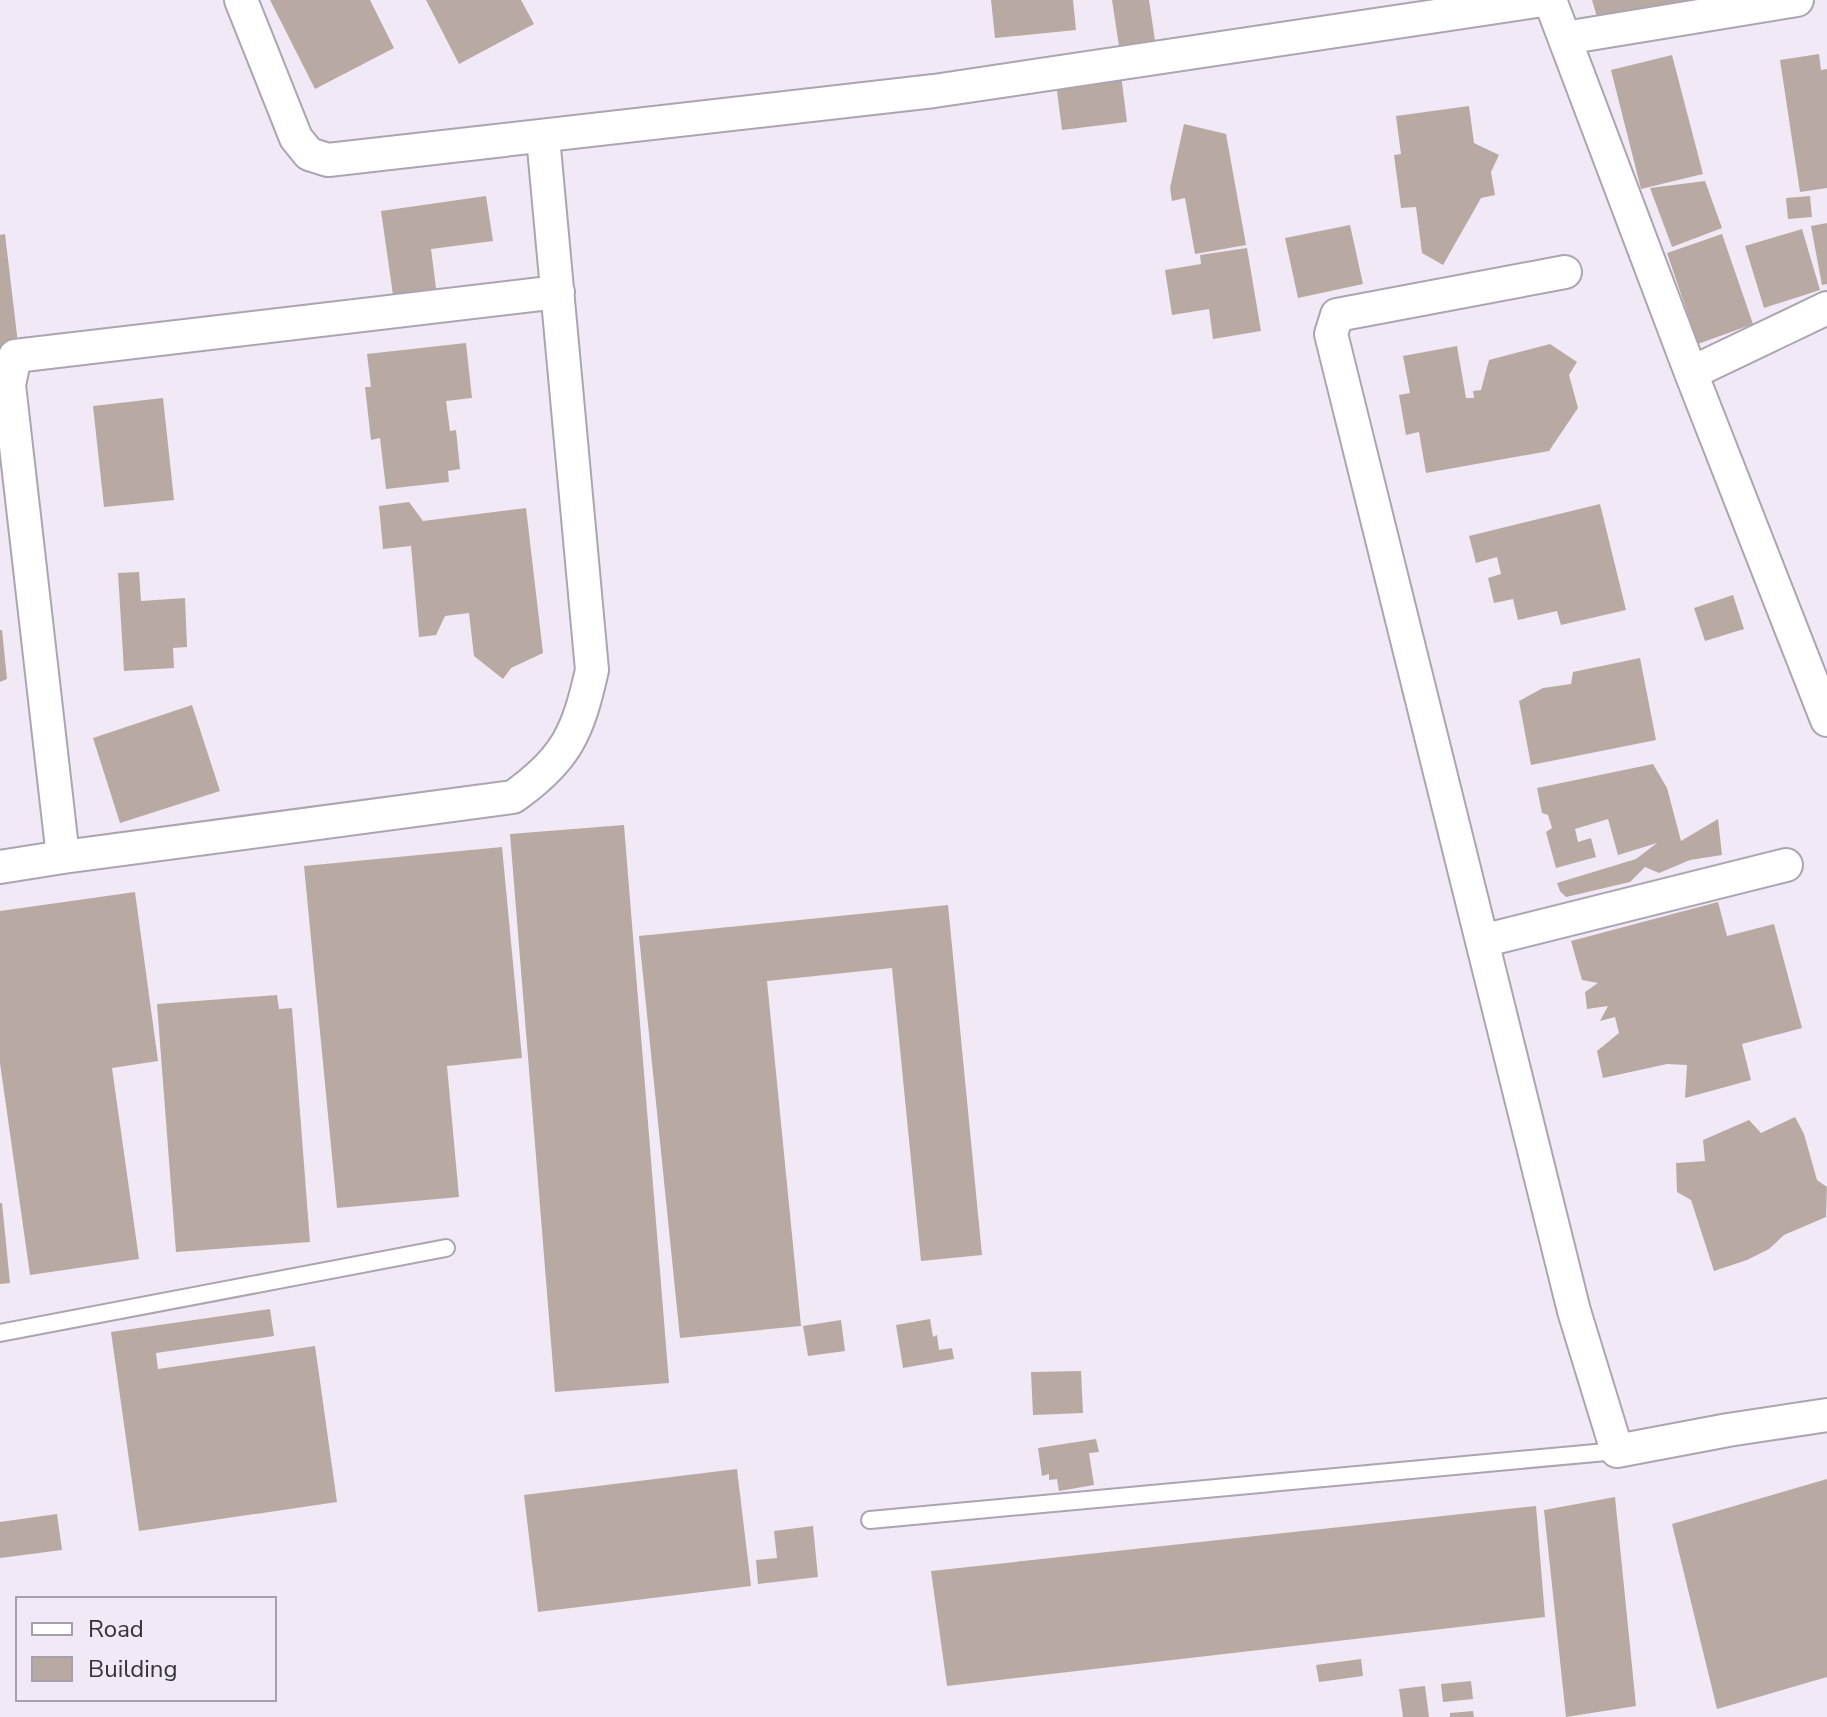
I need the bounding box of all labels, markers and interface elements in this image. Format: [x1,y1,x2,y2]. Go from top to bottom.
legend [16,1597,276,1701]
text: Road [88,1613,144,1645]
text: Building [88,1653,178,1685]

